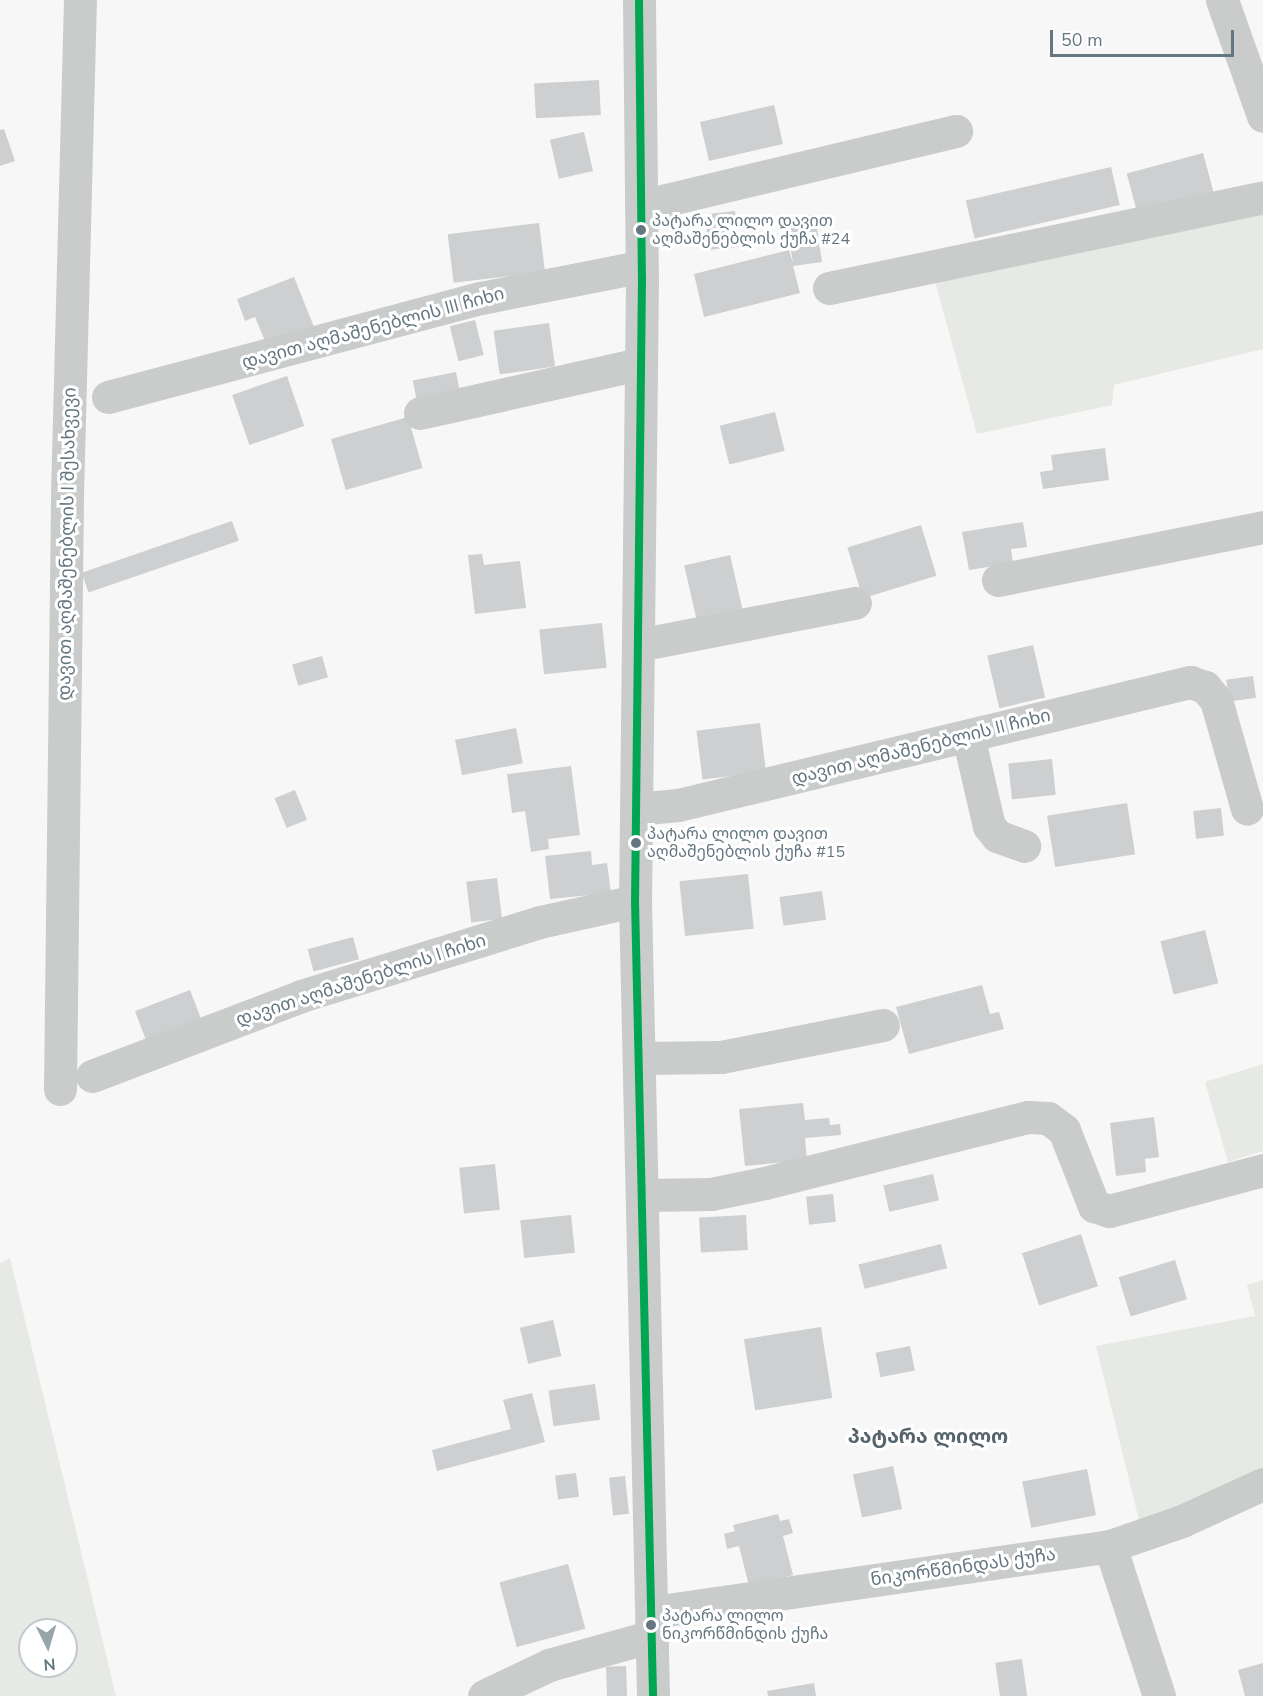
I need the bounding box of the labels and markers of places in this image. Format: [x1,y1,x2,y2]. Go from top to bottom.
place label: პატარა ლილო დავით აღმაშენებლის ქუჩა #24 [652,211,850,249]
marker: პატარა ლილო დავით აღმაშენებლის ქუჩა #24 [635,224,647,236]
place label: პატარა ლილო დავით აღმაშენებლის ქუჩა #15 [647,824,845,862]
marker: პატარა ლილო დავით აღმაშენებლის ქუჩა #15 [630,837,642,849]
place label: პატარა ლილო ნიკორწმინდის ქუჩა [662,1606,828,1644]
marker: პატარა ლილო ნიკორწმინდის ქუჩა [645,1619,657,1631]

